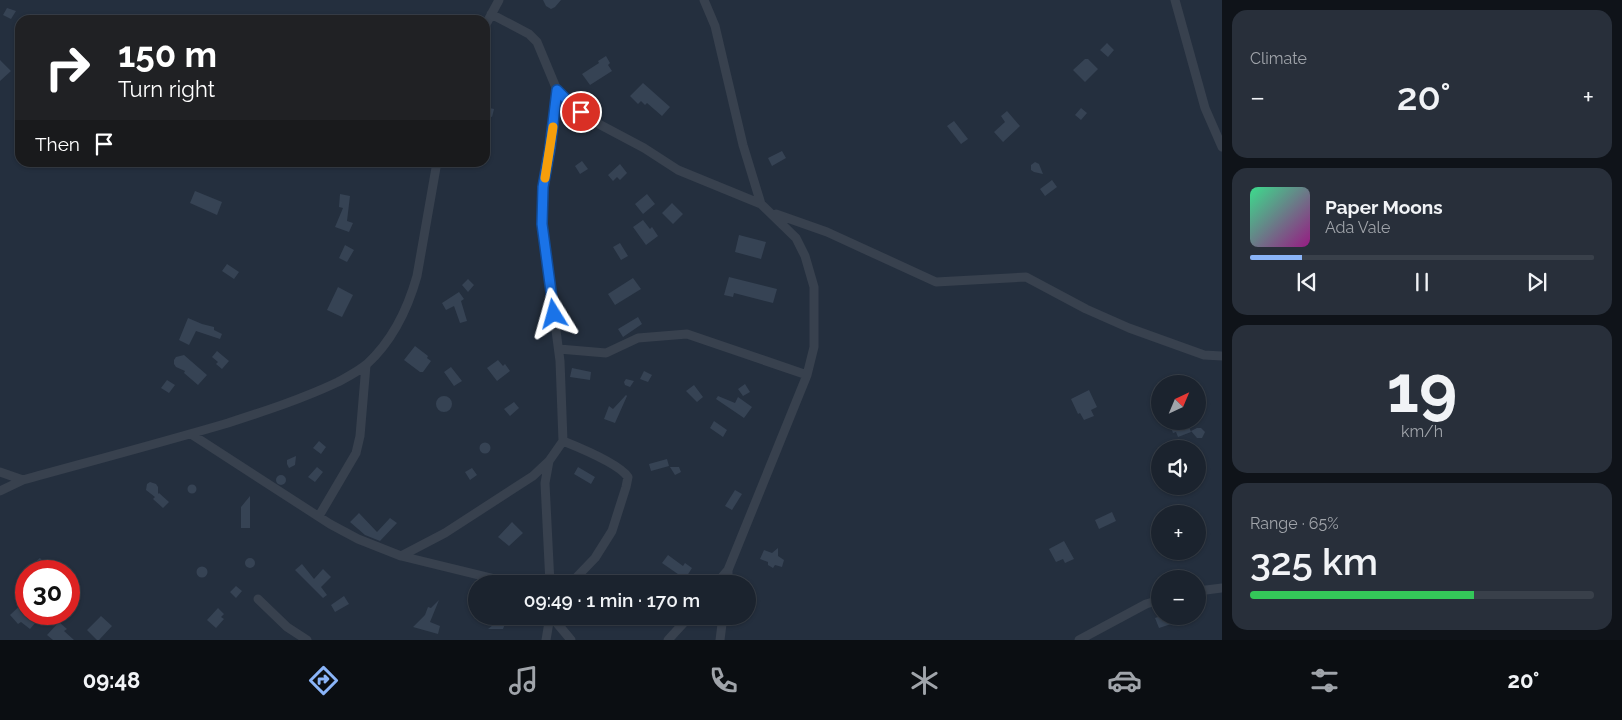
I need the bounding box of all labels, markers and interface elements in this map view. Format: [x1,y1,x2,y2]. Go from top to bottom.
text: 150 m [118,34,217,75]
icon: right [35,35,100,100]
text: Climate [1250,49,1307,68]
text: 20° [1397,74,1451,119]
text: Turn right [118,76,215,102]
text: − [1250,81,1265,114]
text: + [1582,81,1594,114]
pin [560,91,602,133]
icon: arrive [567,98,595,126]
icon: arrive [90,130,118,158]
text: Then [35,133,80,155]
text: Paper Moons [1325,196,1443,218]
text: Ada Vale [1325,218,1390,237]
icon: previous [1293,268,1321,296]
icon: pause [1408,268,1436,296]
icon: next [1523,268,1551,296]
position arrow [527,287,579,339]
text: 19 [1387,351,1457,427]
north arrow [1151,375,1206,430]
map controls [1151,375,1206,625]
text: km/h [1401,422,1443,441]
button: sound [1151,440,1206,495]
button: + [1151,505,1206,560]
text: Range · 65% [1250,514,1339,533]
text: 325 km [1250,539,1378,584]
speed limit sign: 30 [15,560,80,625]
button: − [1151,570,1206,625]
text: 09:49 · 1 min · 170 m [524,589,700,611]
icon: directions [306,663,341,698]
icon: music [506,663,541,698]
icon: phone [706,663,741,698]
icon: climate [907,663,942,698]
icon: car [1107,663,1142,698]
icon: filters [1307,663,1342,698]
text: 09:48 [83,667,140,693]
text: 20° [1507,667,1539,693]

